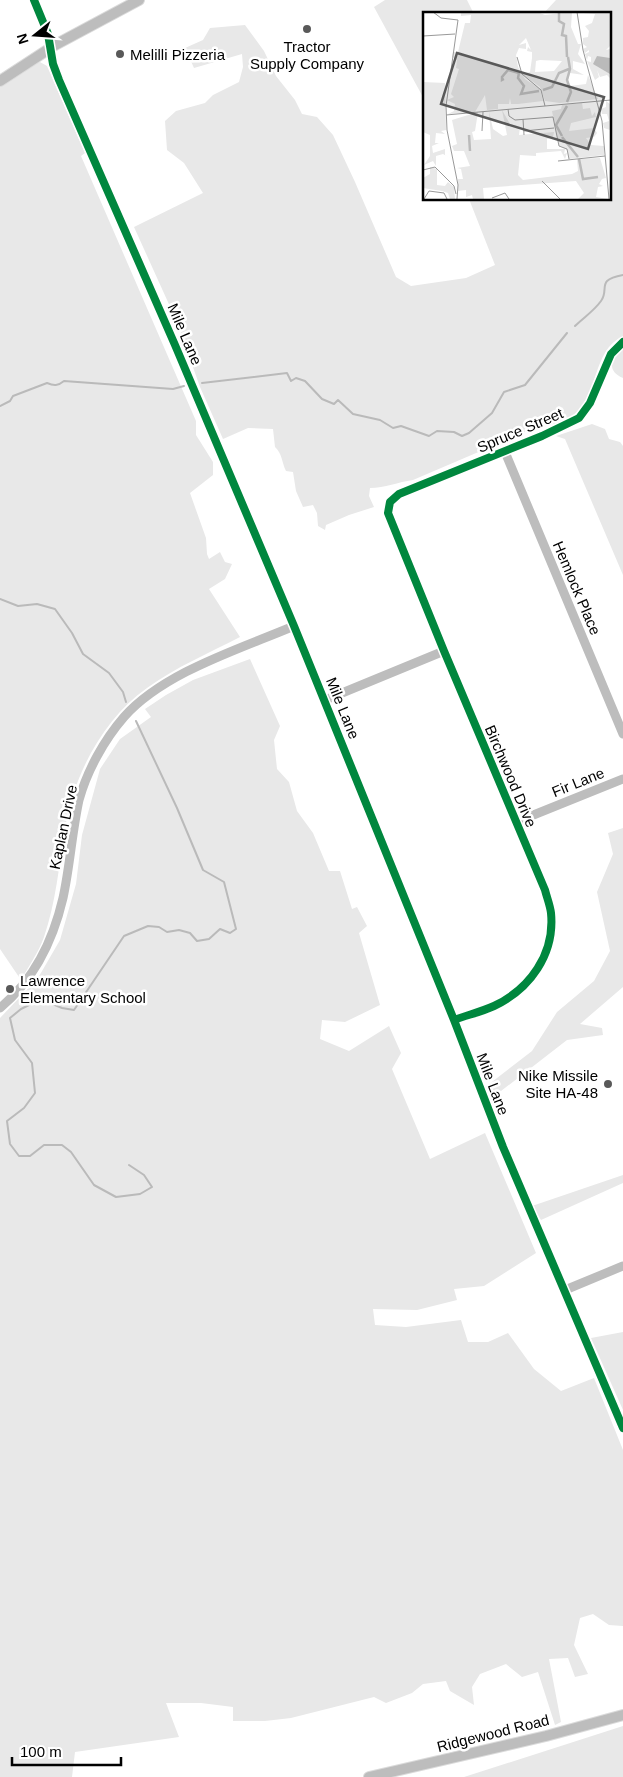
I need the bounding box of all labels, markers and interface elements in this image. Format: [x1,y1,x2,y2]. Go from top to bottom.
north arrow [10,10,60,60]
inset map [423,12,610,200]
marker: Tractor Supply Company [301,23,313,35]
text: N [13,32,32,46]
place label: Tractor Supply Company [250,38,365,72]
place label: Melilli Pizzeria [130,46,226,63]
marker: Melilli Pizzeria [114,48,126,60]
street label: Mile Lane [164,301,206,367]
street label: Spruce Street [474,404,566,456]
street label: Hemlock Place [550,539,604,637]
street label: Mile Lane [323,675,363,741]
street label: Birchwood Drive [482,722,540,830]
street label: Fir Lane [549,764,607,800]
street label: Kaplan Drive [46,783,80,871]
place label: Lawrence Elementary School [20,972,146,1006]
marker: Lawrence Elementary School [4,983,16,995]
street label: Mile Lane [473,1051,513,1117]
place label: Nike Missile Site HA-48 [518,1067,598,1101]
marker: Nike Missile Site HA-48 [602,1078,614,1090]
street label: Ridgewood Road [435,1711,551,1755]
scale bar [12,1734,121,1766]
text: 100 m [20,1743,62,1760]

